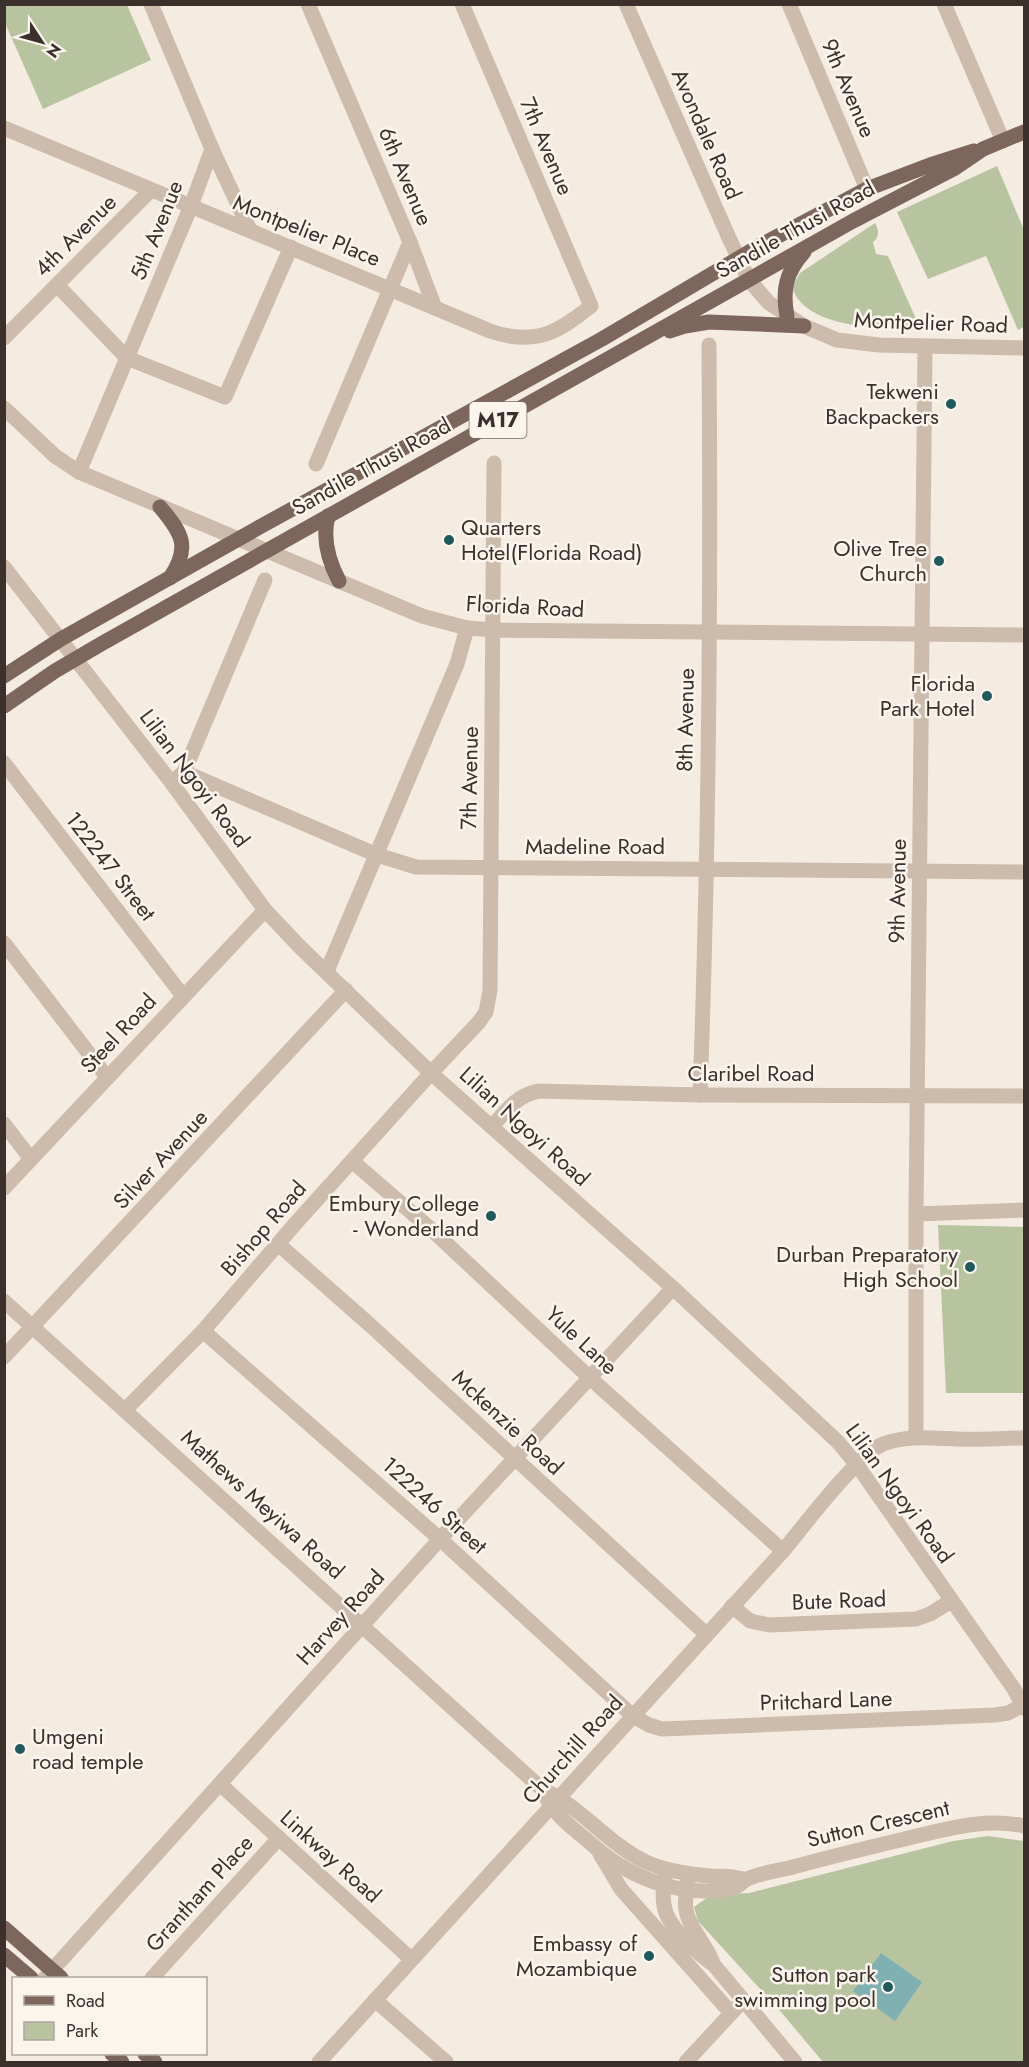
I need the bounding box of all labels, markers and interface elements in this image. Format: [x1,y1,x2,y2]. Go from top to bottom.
north arrow [12,12,72,72]
street label: 9th Avenue [814,34,884,142]
text: N [41,39,67,62]
street label: Avondale Road [664,64,750,204]
street label: 7th Avenue [512,92,582,200]
street label: 6th Avenue [371,122,441,230]
street label: Sandile Thusi Road [710,172,880,286]
street label: 5th Avenue [122,176,190,284]
street label: Montpelier Place [229,186,385,274]
street label: 4th Avenue [27,187,123,283]
street label: Montpelier Road [853,303,1009,341]
place label: Tekweni Backpackers [825,375,939,432]
marker: Tekweni Backpackers [944,397,958,411]
road number: M17 [470,402,526,438]
street label: Sandile Thusi Road [286,409,456,523]
place label: Quarters Hotel(Florida Road) [461,511,643,568]
place label: Olive Tree Church [833,532,927,589]
marker: Quarters Hotel(Florida Road) [442,533,456,547]
marker: Olive Tree Church [932,554,946,568]
street label: Florida Road [465,587,585,625]
place label: Florida Park Hotel [880,667,975,724]
street label: 8th Avenue [668,668,702,772]
marker: Florida Park Hotel [980,689,994,703]
street label: Lilian Ngoyi Road [132,702,258,854]
street label: 7th Avenue [452,726,486,830]
street label: 122247 Street [58,805,164,928]
street label: Madeline Road [525,830,665,862]
street label: 9th Avenue [880,838,914,944]
street label: Steel Road [72,986,164,1080]
street label: Claribel Road [688,1057,814,1089]
street label: Lilian Ngoyi Road [453,1059,597,1193]
street label: Silver Avenue [105,1102,215,1216]
street label: Bishop Road [213,1173,313,1283]
place label: Embury College - Wonderland [329,1187,479,1244]
marker: Embury College - Wonderland [484,1209,498,1223]
place label: Durban Preparatory High School [776,1238,958,1295]
marker: Durban Preparatory High School [963,1260,977,1274]
street label: Yule Lane [539,1298,625,1382]
street label: Mckenzie Road [445,1362,571,1482]
street label: Lilian Ngoyi Road [838,1417,962,1569]
street label: Mathews Meyiwa Road [174,1422,352,1586]
street label: 122246 Street [375,1449,495,1562]
street label: Harvey Road [288,1562,392,1672]
street label: Bute Road [791,1582,887,1618]
street label: Pritchard Lane [759,1682,893,1718]
street label: Churchill Road [514,1687,630,1811]
place label: Umgeni road temple [32,1720,144,1777]
marker: Umgeni road temple [13,1742,27,1756]
street label: Sutton Crescent [804,1791,953,1855]
street label: Linkway Road [273,1802,389,1910]
street label: Grantham Place [138,1828,260,1958]
place label: Embassy of Mozambique [516,1927,638,1984]
marker: Embassy of Mozambique [642,1949,656,1963]
place label: Sutton park swimming pool [734,1958,876,2015]
legend [12,1977,207,2055]
marker: Sutton park swimming pool [881,1980,895,1994]
text: Road [66,1988,105,2014]
text: Park [66,2018,98,2044]

